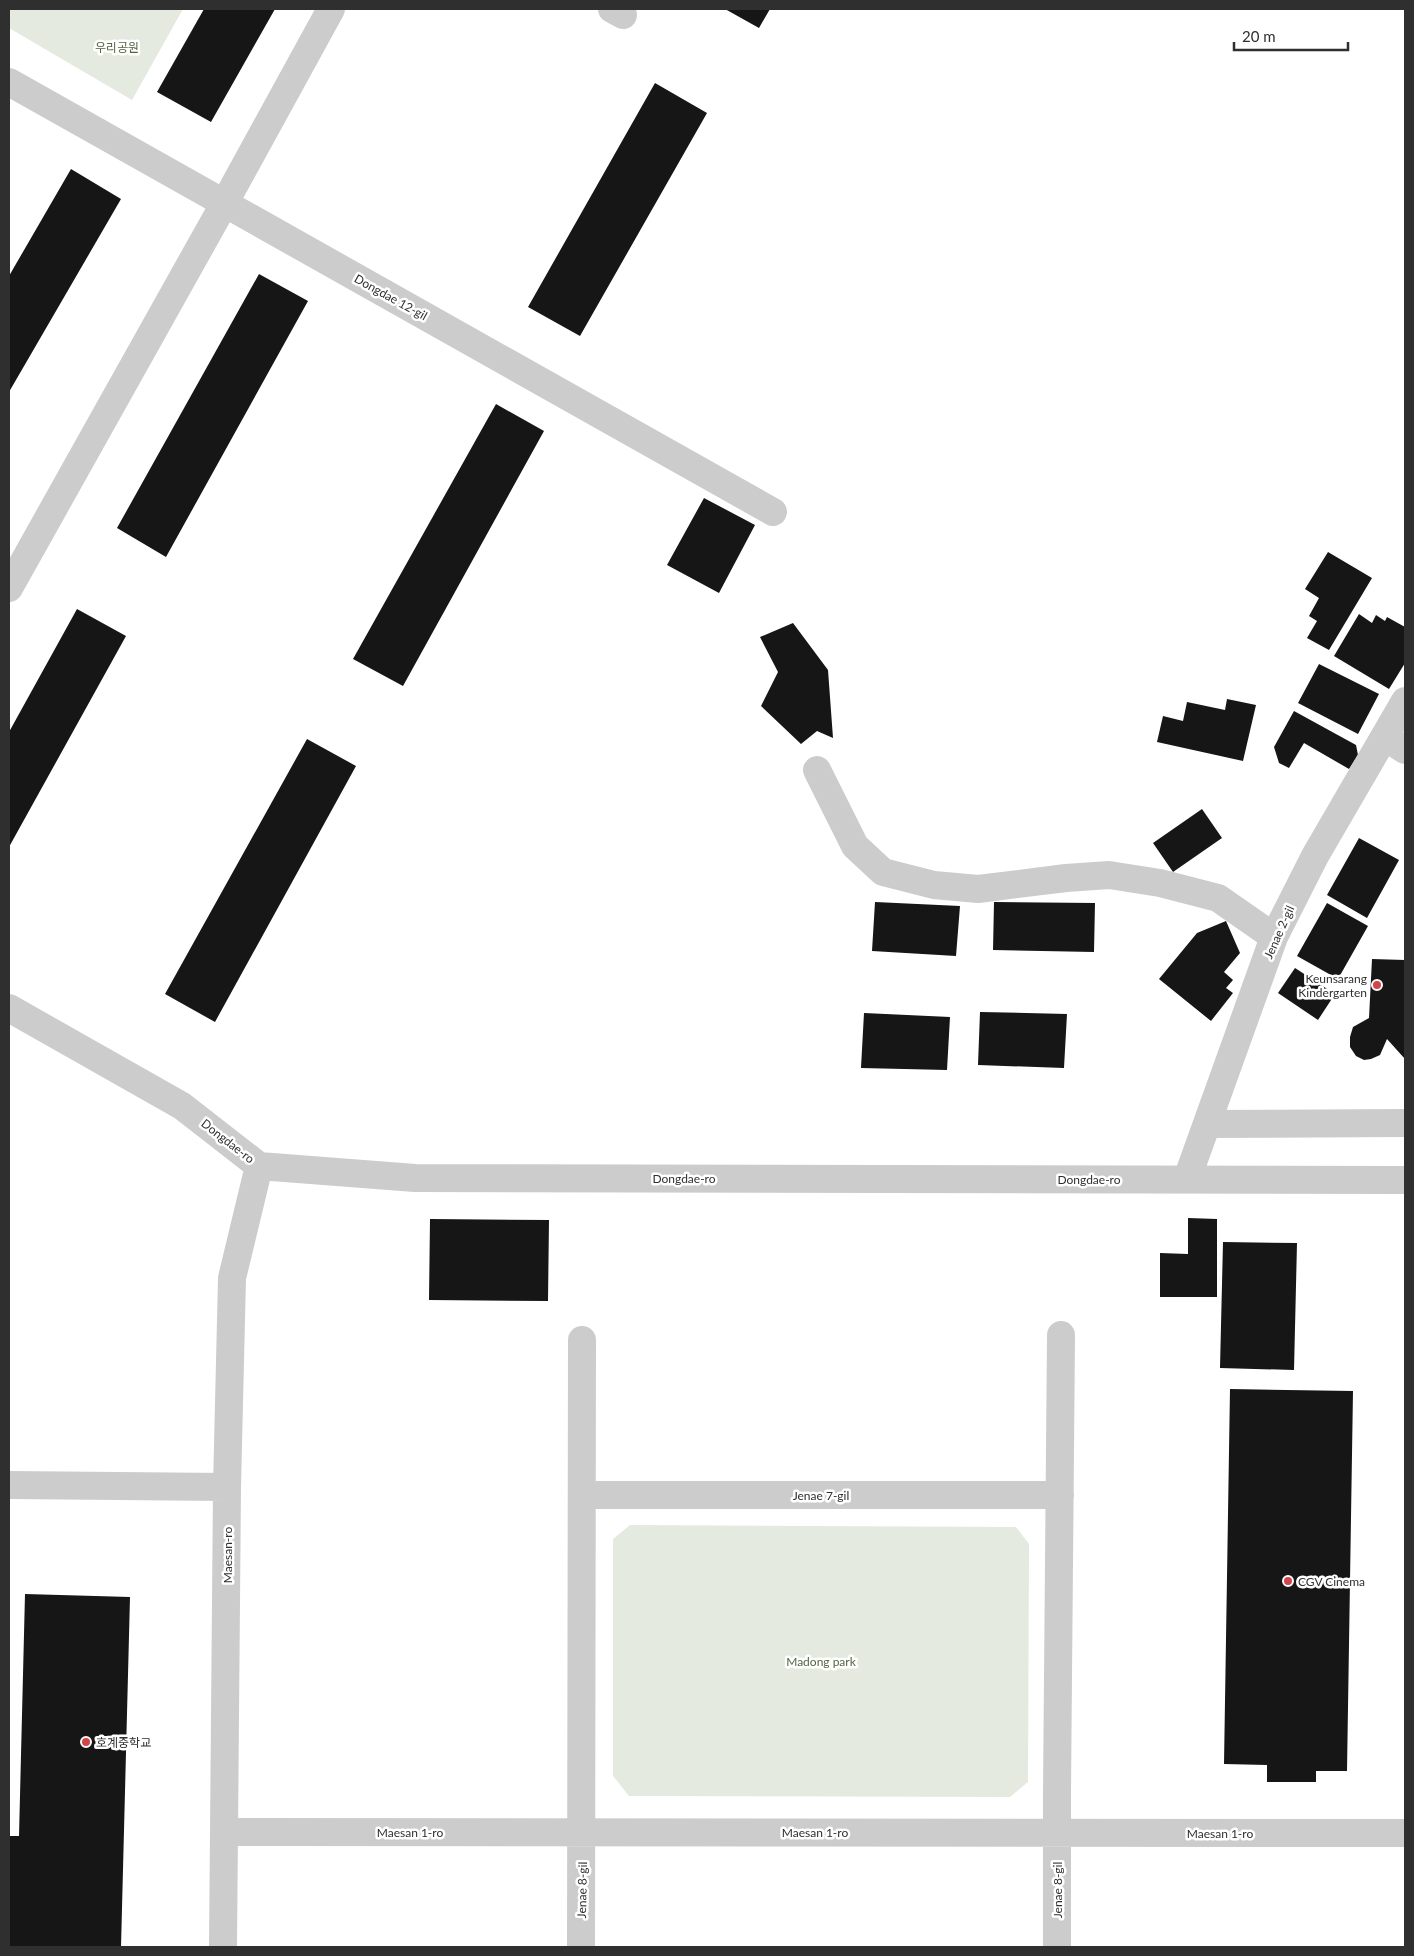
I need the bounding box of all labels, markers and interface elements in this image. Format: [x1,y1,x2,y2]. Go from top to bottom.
scale bar [1234,20,1348,52]
text: 20 m [1242,27,1276,45]
park label: 우리공원 [95,40,139,55]
street label: Dongdae 12-gil [352,271,430,323]
street label: Jenae 2-gil [1261,903,1297,961]
place label: Keunsarang Kindergarten [1298,971,1367,1000]
marker: Keunsarang Kindergarten [1371,979,1383,991]
street label: Dongdae-ro [199,1116,258,1166]
street label: Dongdae-ro [652,1171,716,1186]
street label: Dongdae-ro [1057,1172,1121,1187]
street label: Jenae 7-gil [793,1488,849,1503]
street label: Maesan-ro [220,1527,235,1583]
place label: CGV Cinema [1298,1574,1365,1589]
marker: CGV Cinema [1282,1575,1294,1587]
park label: Madong park [786,1654,857,1669]
place label: 호계중학교 [96,1735,151,1750]
marker: 호계중학교 [80,1736,92,1748]
street label: Maesan 1-ro [377,1825,443,1840]
street label: Maesan 1-ro [782,1825,848,1840]
street label: Maesan 1-ro [1187,1826,1253,1841]
street label: Jenae 8-gil [574,1862,590,1918]
street label: Jenae 8-gil [1050,1862,1065,1918]

